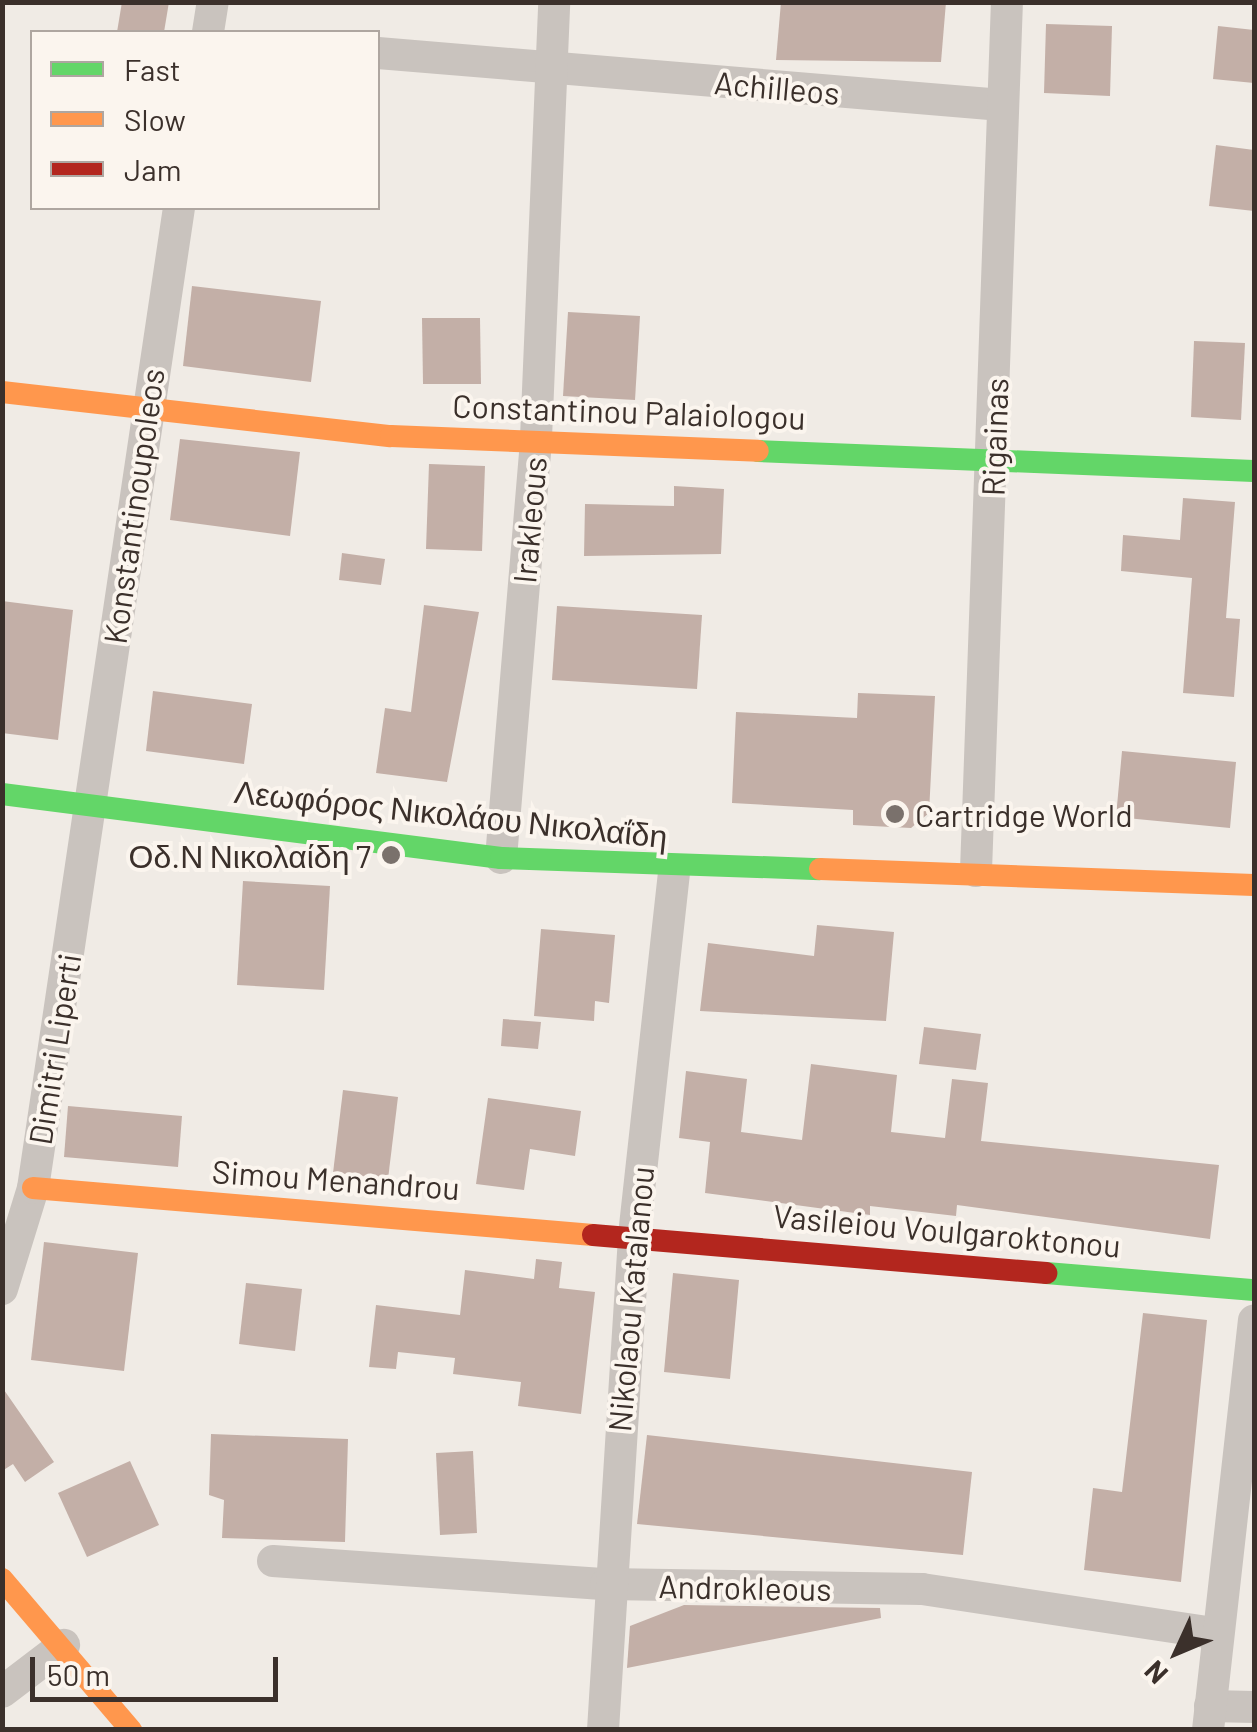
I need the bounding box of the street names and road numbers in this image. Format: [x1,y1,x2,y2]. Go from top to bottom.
street label: Achilleos [713,62,841,112]
street label: Konstantinoupoleos [95,366,171,646]
street label: Rigainas [973,377,1015,497]
street label: Constantinou Palaiologou [452,386,806,436]
street label: Irakleous [504,455,554,585]
street label: Λεωφόρος Νικολάου Νικολαΐδη [232,771,670,855]
street label: Dimitri Liperti [20,951,88,1147]
street label: Simou Menandrou [211,1151,461,1207]
street label: Nikolaou Katalanou [599,1165,661,1433]
street label: Vasileiou Voulgaroktonou [772,1196,1122,1264]
street label: Androkleous [658,1566,832,1608]

